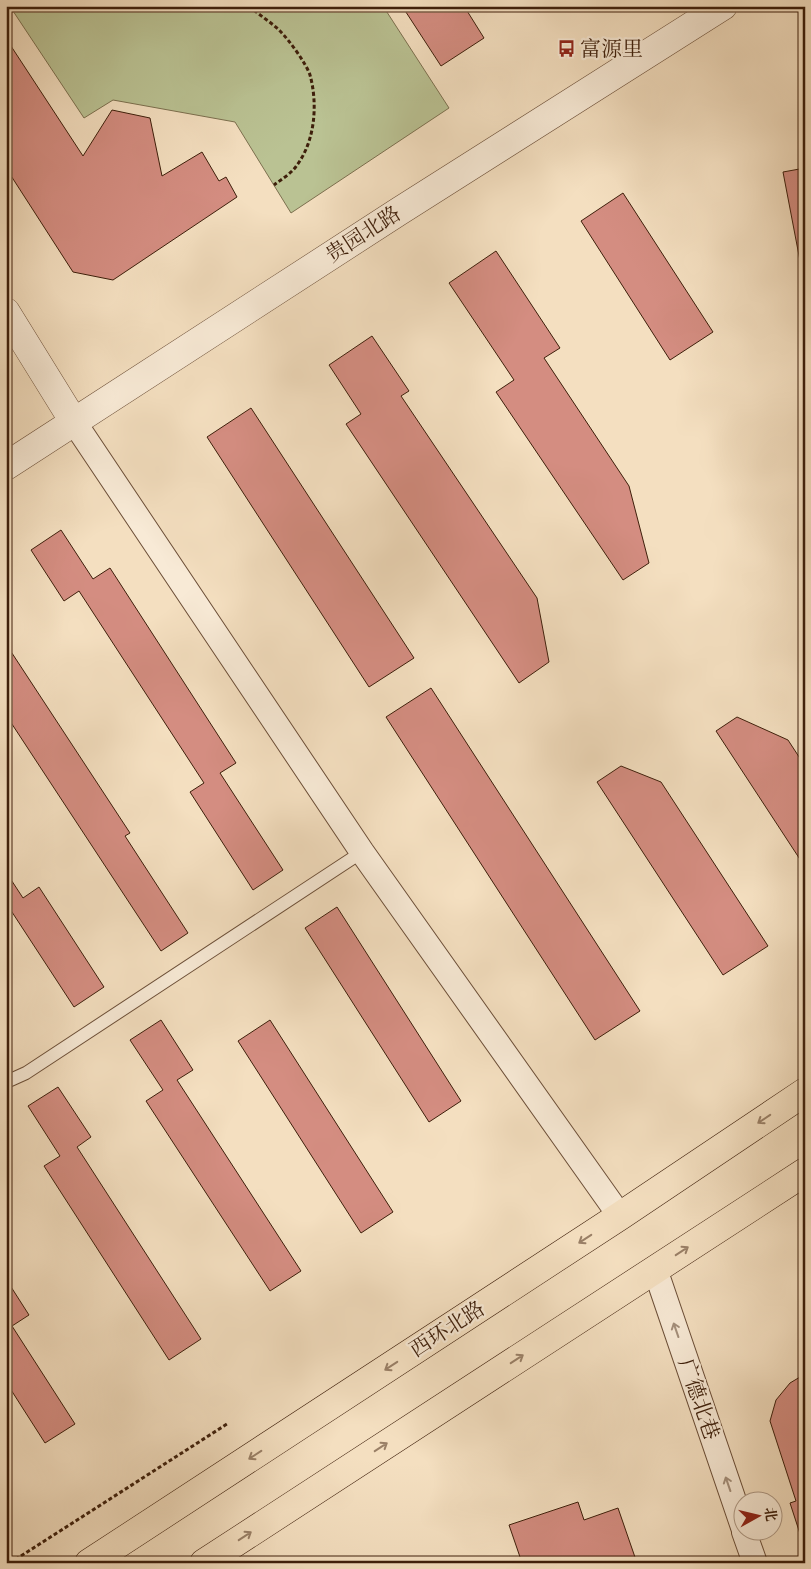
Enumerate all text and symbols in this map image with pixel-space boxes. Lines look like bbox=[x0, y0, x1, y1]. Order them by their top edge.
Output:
place label: 富源里 bbox=[580, 37, 643, 63]
bus stop icon: 富源里 bbox=[556, 39, 576, 59]
street label: 贵园北路 bbox=[321, 201, 406, 269]
one-way arrow bbox=[758, 1114, 772, 1124]
one-way arrow bbox=[579, 1234, 593, 1244]
one-way arrow bbox=[675, 1246, 689, 1256]
street label: 西环北路 bbox=[405, 1296, 490, 1364]
one-way arrow bbox=[670, 1322, 680, 1338]
one-way arrow bbox=[510, 1353, 524, 1364]
street label: 广德北巷 bbox=[672, 1355, 724, 1443]
one-way arrow bbox=[384, 1361, 398, 1371]
one-way arrow bbox=[374, 1442, 388, 1453]
one-way arrow bbox=[248, 1450, 262, 1460]
one-way arrow bbox=[723, 1476, 732, 1492]
north arrow bbox=[734, 1492, 784, 1542]
text: 北 bbox=[760, 1506, 780, 1523]
one-way arrow bbox=[237, 1531, 251, 1541]

